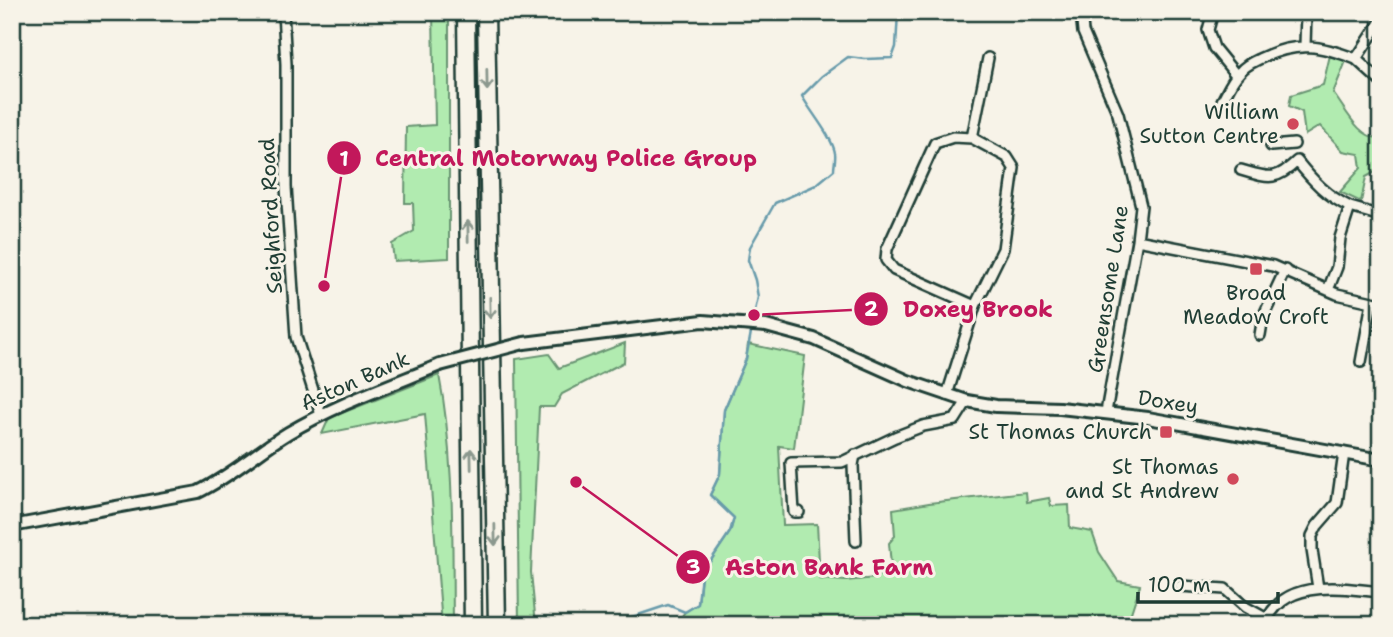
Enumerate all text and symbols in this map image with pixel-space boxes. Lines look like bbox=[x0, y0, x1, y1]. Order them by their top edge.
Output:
one-way arrow bbox=[480, 69, 493, 92]
place label: William Sutton Centre bbox=[1140, 98, 1279, 150]
marker: William Sutton Centre bbox=[1285, 116, 1301, 132]
callout: Central Motorway Police Group bbox=[326, 136, 771, 180]
street label: Seighford Road bbox=[253, 137, 289, 295]
text: Central Motorway Police Group bbox=[375, 143, 757, 173]
text: 1 bbox=[339, 145, 349, 173]
street label: Greensome Lane bbox=[1081, 203, 1135, 375]
one-way arrow bbox=[461, 220, 474, 243]
marker: Broad Meadow Croft bbox=[1248, 261, 1264, 277]
place label: Broad Meadow Croft bbox=[1183, 279, 1329, 331]
callout: Doxey Brook bbox=[854, 287, 1067, 331]
text: Doxey Brook bbox=[903, 294, 1053, 324]
text: 2 bbox=[864, 295, 879, 323]
one-way arrow bbox=[483, 296, 497, 319]
street label: Aston Bank bbox=[296, 345, 414, 417]
street label: Doxey bbox=[1136, 383, 1200, 421]
place label: St Thomas Church bbox=[968, 418, 1152, 446]
marker: St Thomas Church bbox=[1158, 424, 1174, 440]
one-way arrow bbox=[464, 447, 477, 470]
place label: St Thomas and St Andrew bbox=[1065, 453, 1219, 505]
marker: St Thomas and St Andrew bbox=[1225, 471, 1241, 487]
one-way arrow bbox=[488, 524, 502, 547]
callout: Aston Bank Farm bbox=[675, 545, 947, 589]
text: Aston Bank Farm bbox=[725, 552, 933, 582]
text: 3 bbox=[686, 553, 700, 581]
scale bar bbox=[1138, 560, 1278, 604]
text: 100 m bbox=[1148, 571, 1211, 599]

